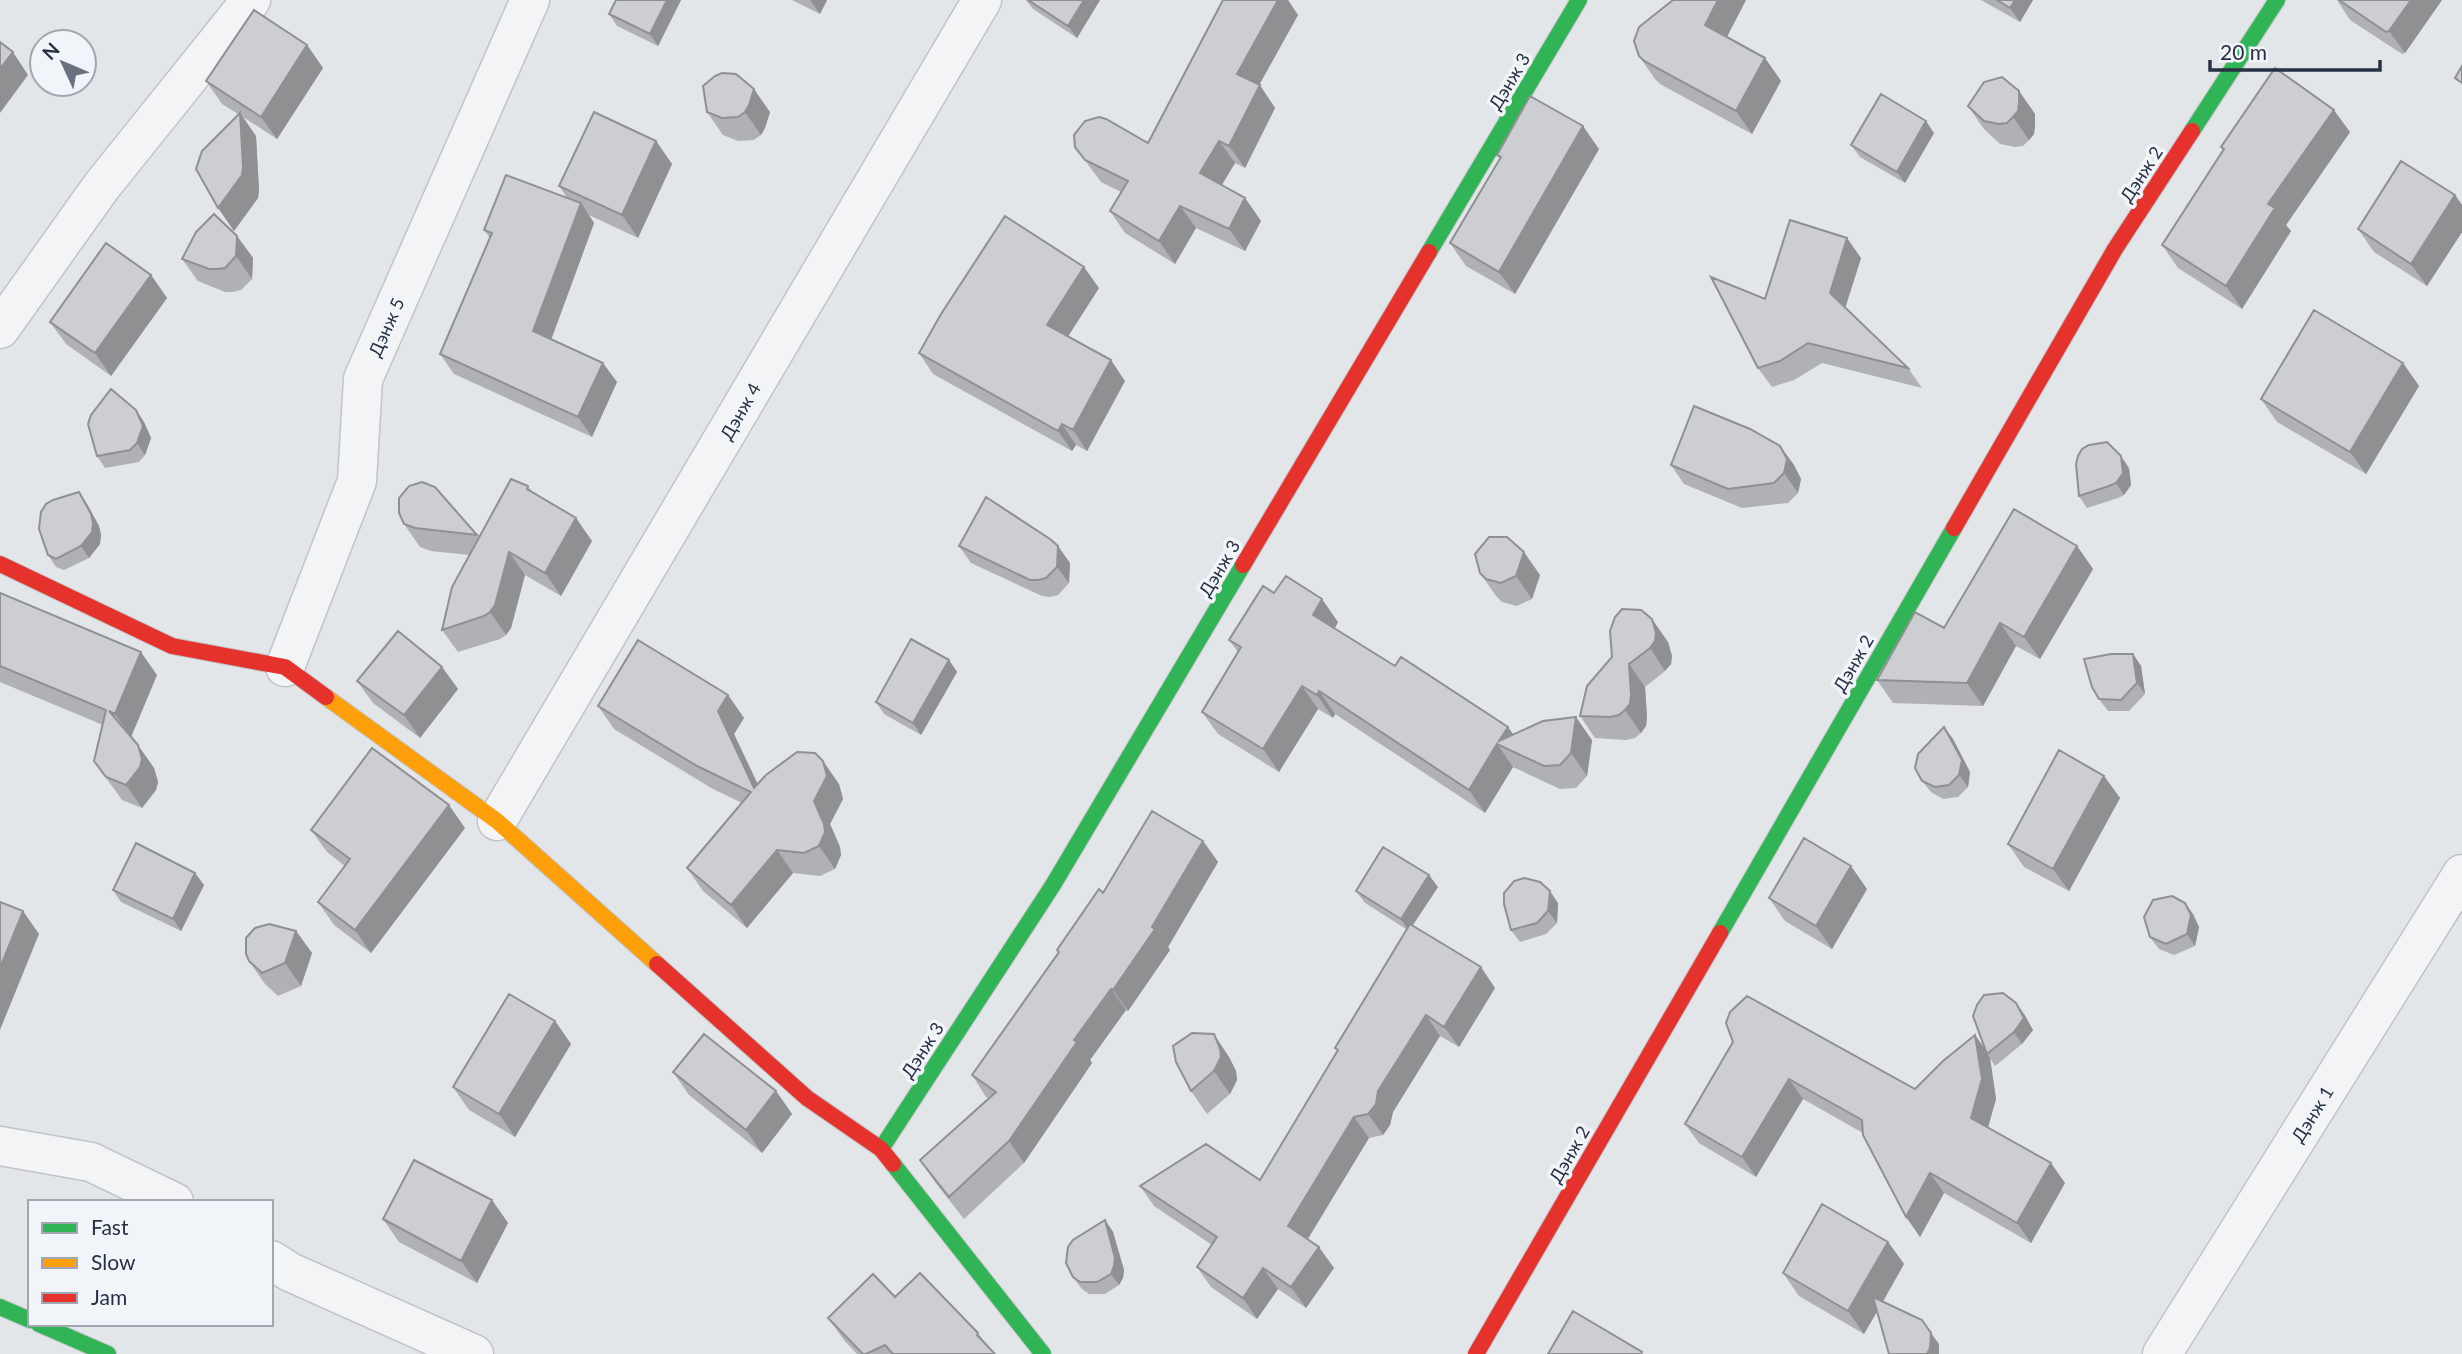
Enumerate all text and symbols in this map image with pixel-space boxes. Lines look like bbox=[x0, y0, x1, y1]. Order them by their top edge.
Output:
north arrow bbox=[28, 28, 98, 98]
scale bar bbox=[2210, 28, 2380, 72]
text: N bbox=[37, 38, 64, 64]
text: 20 m bbox=[2220, 39, 2267, 64]
street label: Дэнж 3 bbox=[1484, 49, 1534, 113]
street label: Дэнж 2 bbox=[2115, 142, 2167, 206]
street label: Дэнж 5 bbox=[363, 294, 409, 360]
street label: Дэнж 4 bbox=[715, 379, 765, 443]
street label: Дэнж 3 bbox=[1194, 536, 1244, 600]
street label: Дэнж 2 bbox=[1828, 631, 1878, 695]
street label: Дэнж 3 bbox=[896, 1018, 948, 1082]
street label: Дэнж 1 bbox=[2286, 1082, 2338, 1146]
street label: Дэнж 2 bbox=[1544, 1122, 1594, 1186]
legend bbox=[28, 1200, 273, 1326]
text: Fast bbox=[91, 1214, 129, 1239]
text: Slow bbox=[91, 1249, 136, 1274]
text: Jam bbox=[91, 1284, 127, 1309]

